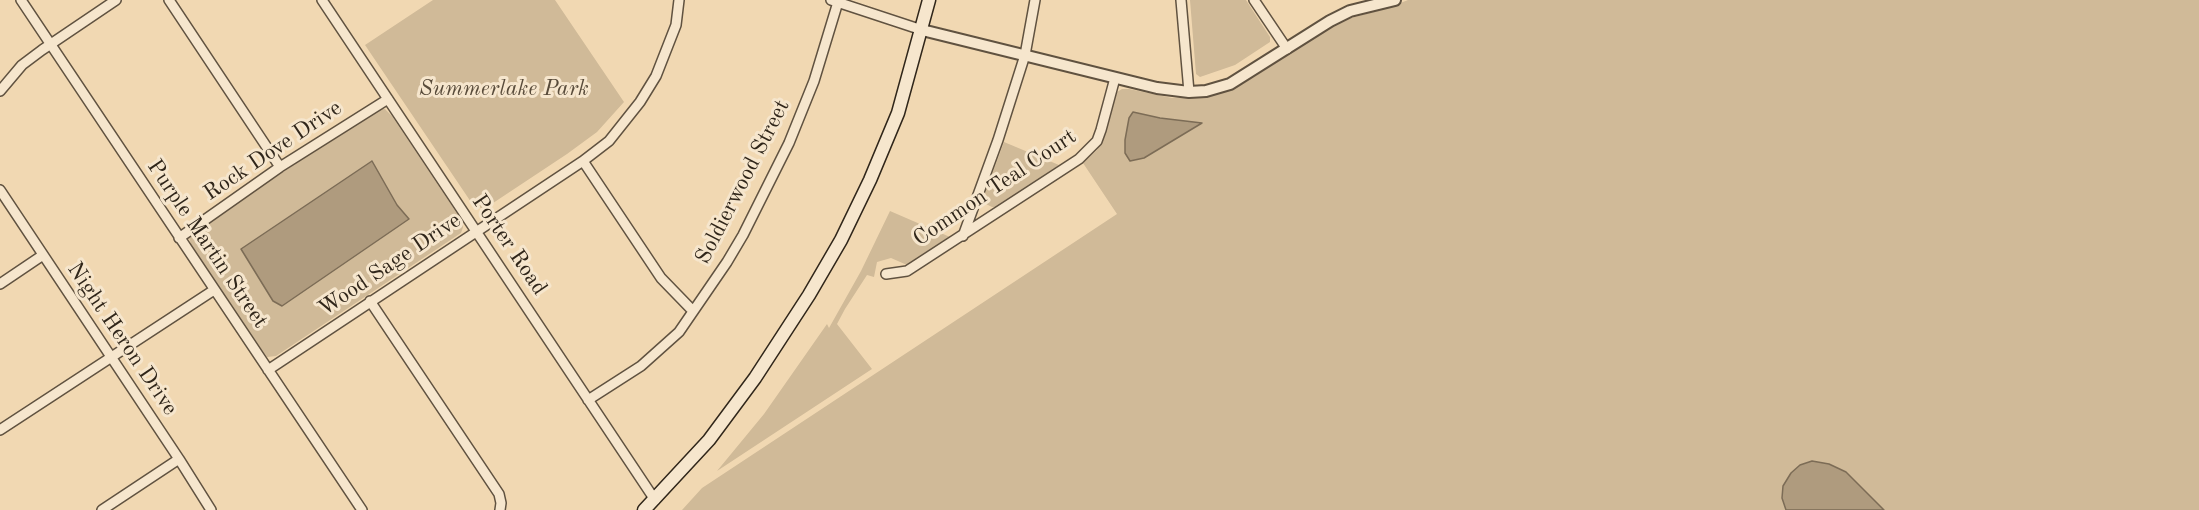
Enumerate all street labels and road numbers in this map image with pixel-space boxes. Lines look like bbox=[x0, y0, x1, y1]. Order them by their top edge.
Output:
street label: Rock Dove Drive bbox=[199, 95, 347, 207]
street label: Soldierwood Street bbox=[690, 95, 796, 269]
street label: Common Teal Court bbox=[908, 124, 1082, 252]
street label: Purple Martin Street bbox=[141, 155, 273, 333]
street label: Porter Road bbox=[466, 190, 552, 300]
street label: Wood Sage Drive bbox=[314, 208, 466, 322]
street label: Night Heron Drive bbox=[61, 257, 183, 421]

